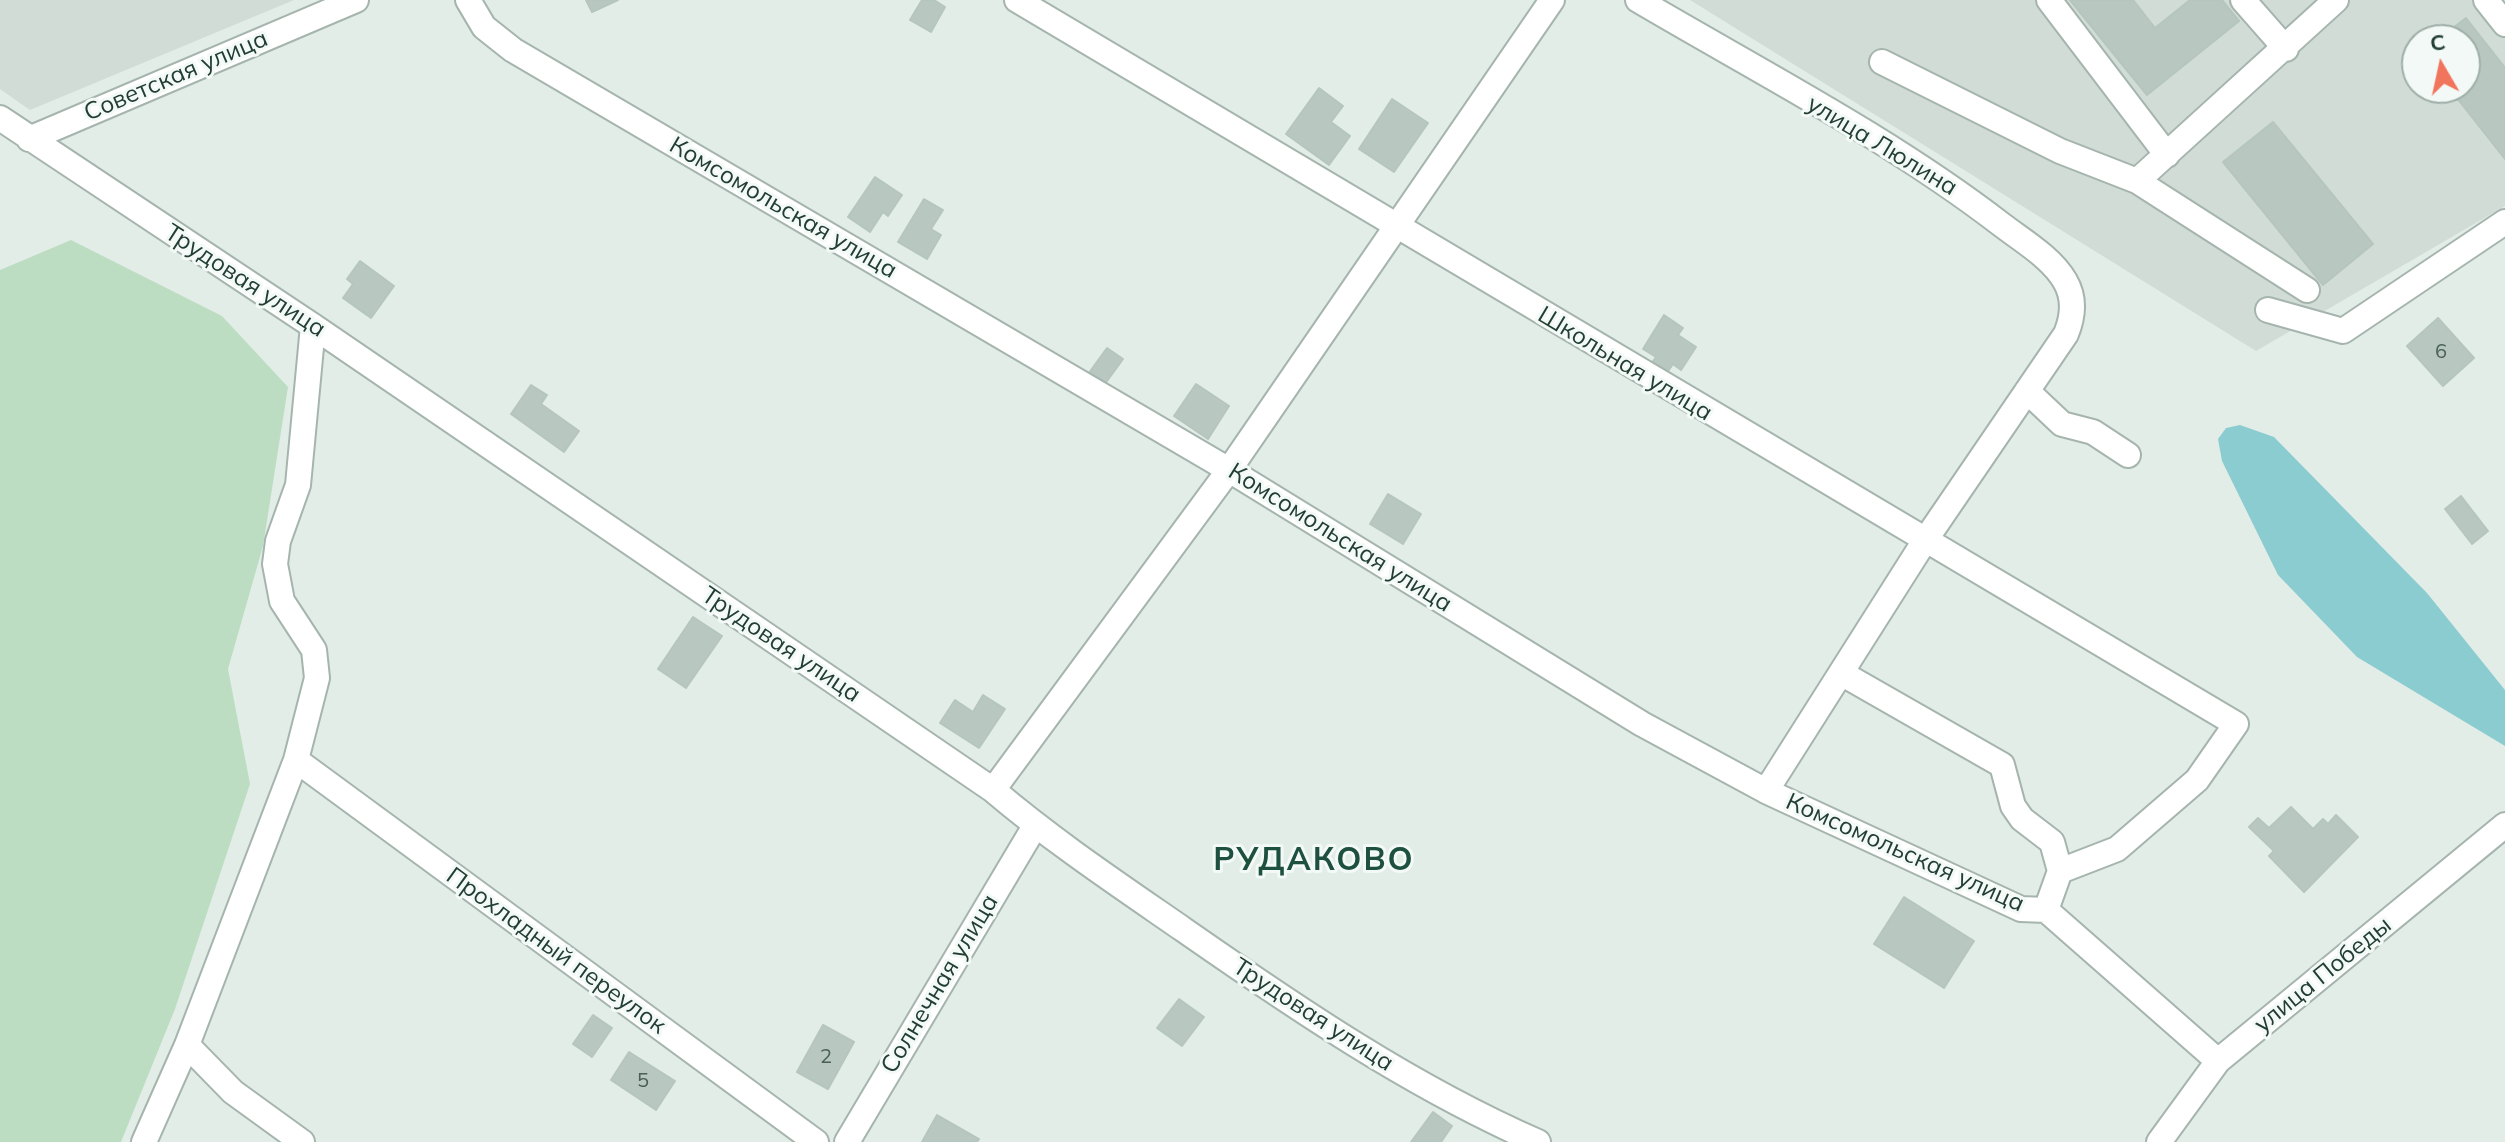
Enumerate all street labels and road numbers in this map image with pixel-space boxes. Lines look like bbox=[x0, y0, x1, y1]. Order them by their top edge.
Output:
street label: Советская улица bbox=[80, 24, 272, 128]
street label: улица Люлина bbox=[1802, 90, 1962, 202]
street label: Комсомольская улица bbox=[664, 131, 902, 285]
street label: Трудовая улица bbox=[159, 218, 331, 344]
street label: Школьная улица bbox=[1533, 301, 1717, 427]
street label: Комсомольская улица bbox=[1223, 457, 1457, 619]
street label: Трудовая улица bbox=[696, 581, 866, 709]
street label: Комсомольская улица bbox=[1781, 787, 2029, 919]
street label: Прохладный переулок bbox=[441, 862, 671, 1040]
street label: Солнечная улица bbox=[875, 889, 1005, 1079]
street label: улица Победы bbox=[2249, 911, 2397, 1039]
street label: Трудовая улица bbox=[1227, 952, 1399, 1078]

